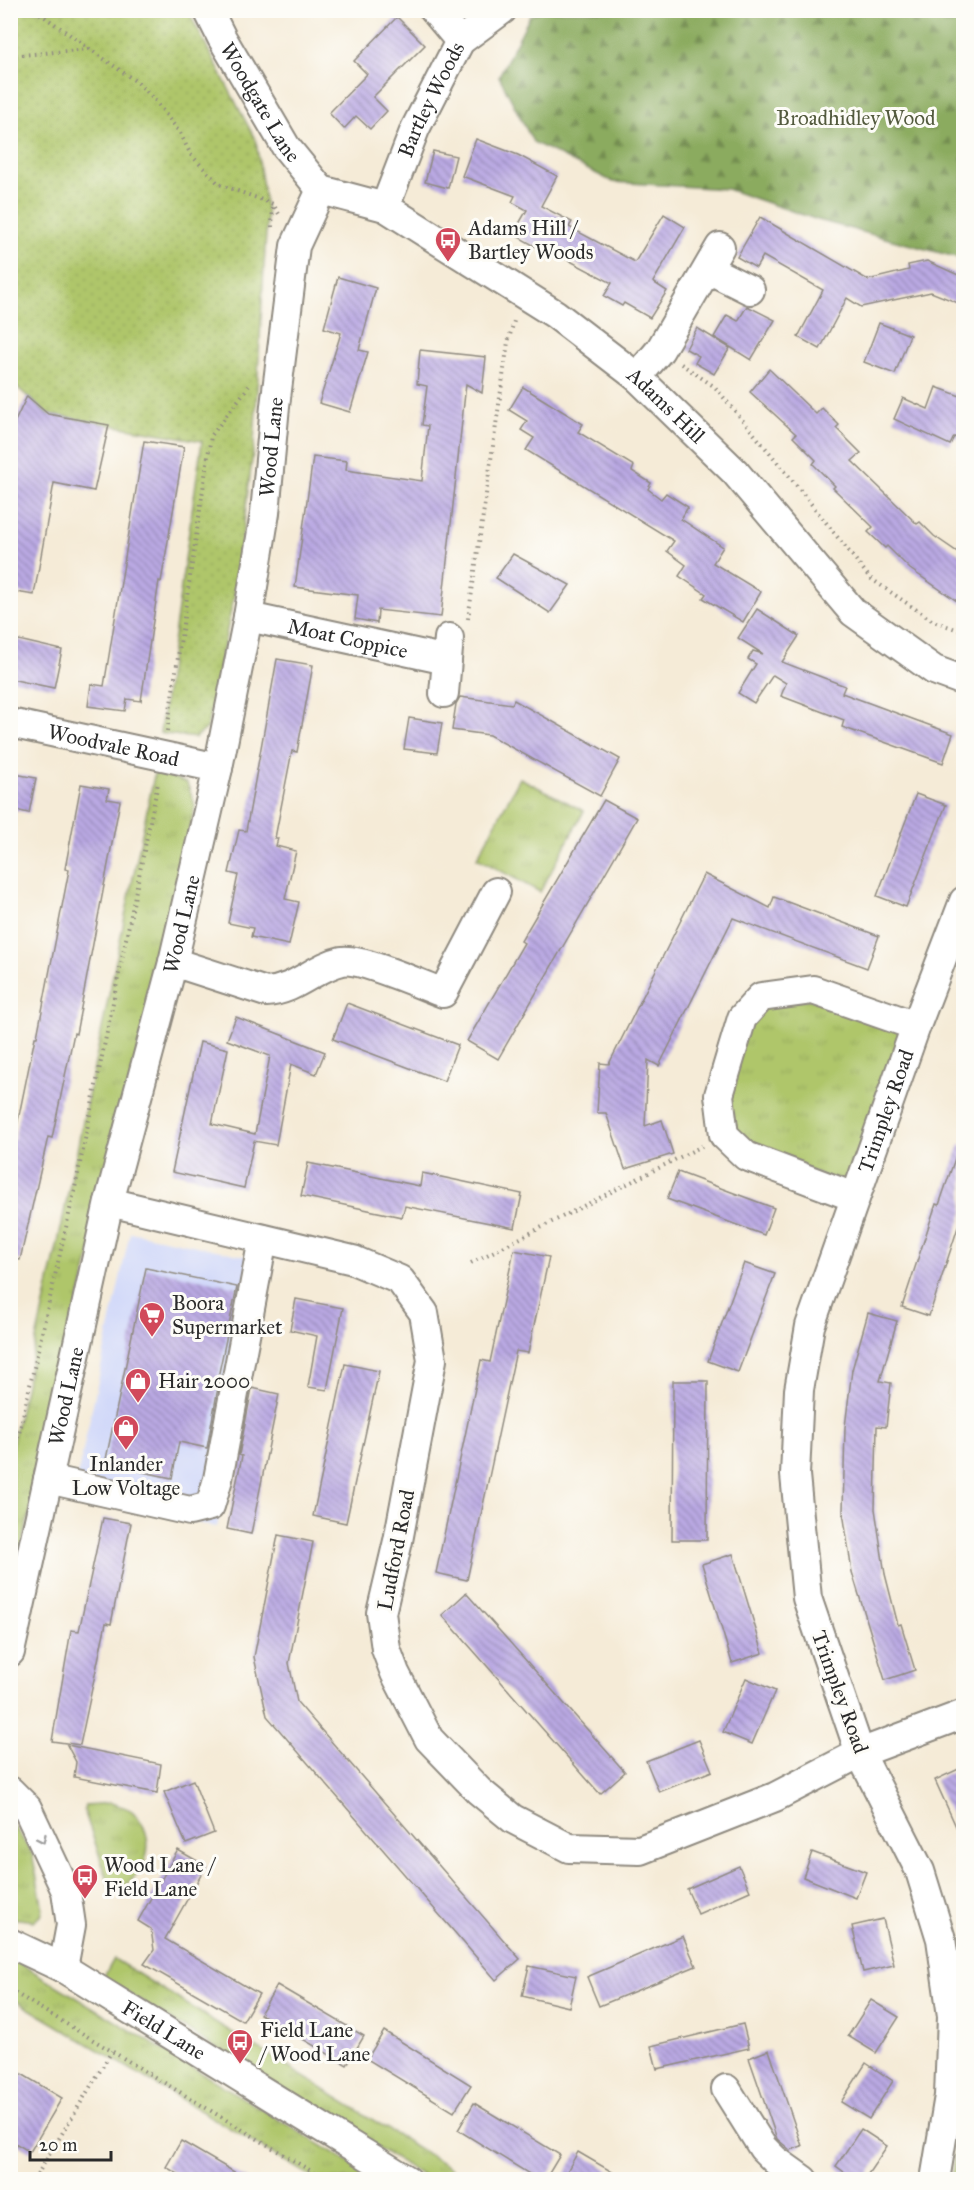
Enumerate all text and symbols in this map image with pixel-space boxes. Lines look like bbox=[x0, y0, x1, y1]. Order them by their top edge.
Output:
street label: Bartley Woods bbox=[392, 37, 470, 161]
street label: Woodgate Lane bbox=[214, 38, 306, 168]
park label: Broadhidley Wood bbox=[776, 105, 936, 131]
place label: Adams Hill / Bartley Woods bbox=[467, 215, 593, 265]
bus stop icon: Adams Hill / Bartley Woods bbox=[433, 225, 463, 263]
street label: Adams Hill bbox=[621, 361, 711, 449]
street label: Wood Lane bbox=[254, 395, 289, 498]
street label: Moat Coppice bbox=[285, 613, 411, 664]
street label: Woodvale Road bbox=[46, 719, 182, 772]
street label: Wood Lane bbox=[158, 872, 206, 976]
street label: Trimpley Road bbox=[852, 1045, 920, 1176]
place label: Boora Supermarket bbox=[172, 1290, 283, 1340]
supermarket icon: Boora Supermarket bbox=[137, 1300, 167, 1338]
street label: Wood Lane bbox=[43, 1344, 90, 1448]
shop icon: Hair 2000 bbox=[123, 1366, 153, 1404]
place label: Hair 2000 bbox=[158, 1368, 250, 1394]
shop icon: Inlander Low Voltage bbox=[111, 1413, 141, 1451]
place label: Inlander Low Voltage bbox=[72, 1451, 181, 1501]
street label: Ludford Road bbox=[372, 1487, 421, 1613]
street label: Trimpley Road bbox=[806, 1627, 874, 1757]
one-way arrow bbox=[35, 1833, 47, 1844]
place label: Wood Lane / Field Lane bbox=[104, 1852, 217, 1902]
bus stop icon: Wood Lane / Field Lane bbox=[70, 1862, 100, 1900]
street label: Field Lane bbox=[117, 1995, 211, 2066]
place label: Field Lane / Wood Lane bbox=[258, 2017, 371, 2067]
bus stop icon: Field Lane / Wood Lane bbox=[225, 2027, 255, 2065]
scale bar bbox=[30, 2124, 111, 2162]
text: 20 m bbox=[39, 2134, 77, 2156]

